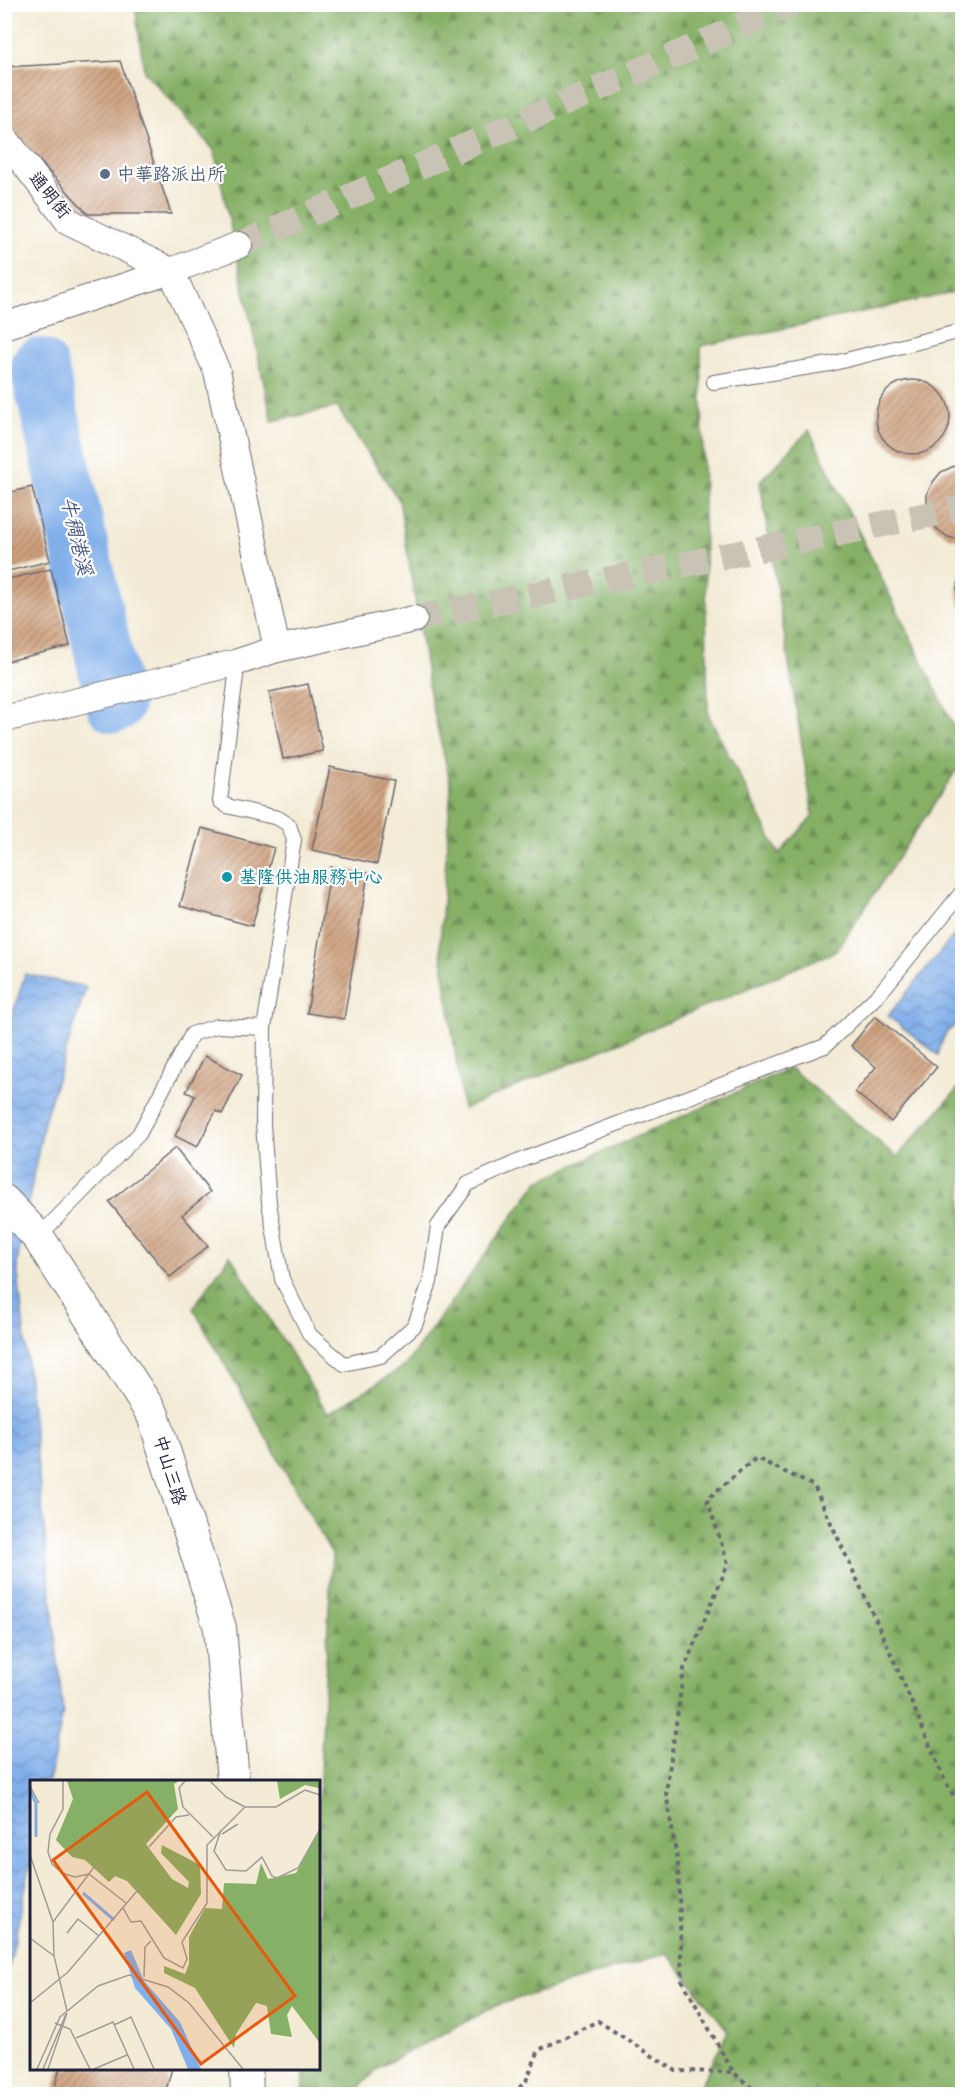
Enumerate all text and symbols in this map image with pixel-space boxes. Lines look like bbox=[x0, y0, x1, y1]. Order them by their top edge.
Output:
place label: 中華路派出所 bbox=[117, 162, 225, 186]
street label: 通明街 bbox=[24, 166, 76, 224]
marker: 中華路派出所 bbox=[98, 167, 112, 181]
water label: 牛稠港溪 bbox=[55, 494, 99, 579]
place label: 基隆供油服務中心 bbox=[239, 865, 383, 889]
marker: 基隆供油服務中心 bbox=[220, 870, 234, 884]
street label: 中山三路 bbox=[148, 1432, 192, 1508]
inset map bbox=[30, 1780, 320, 2069]

